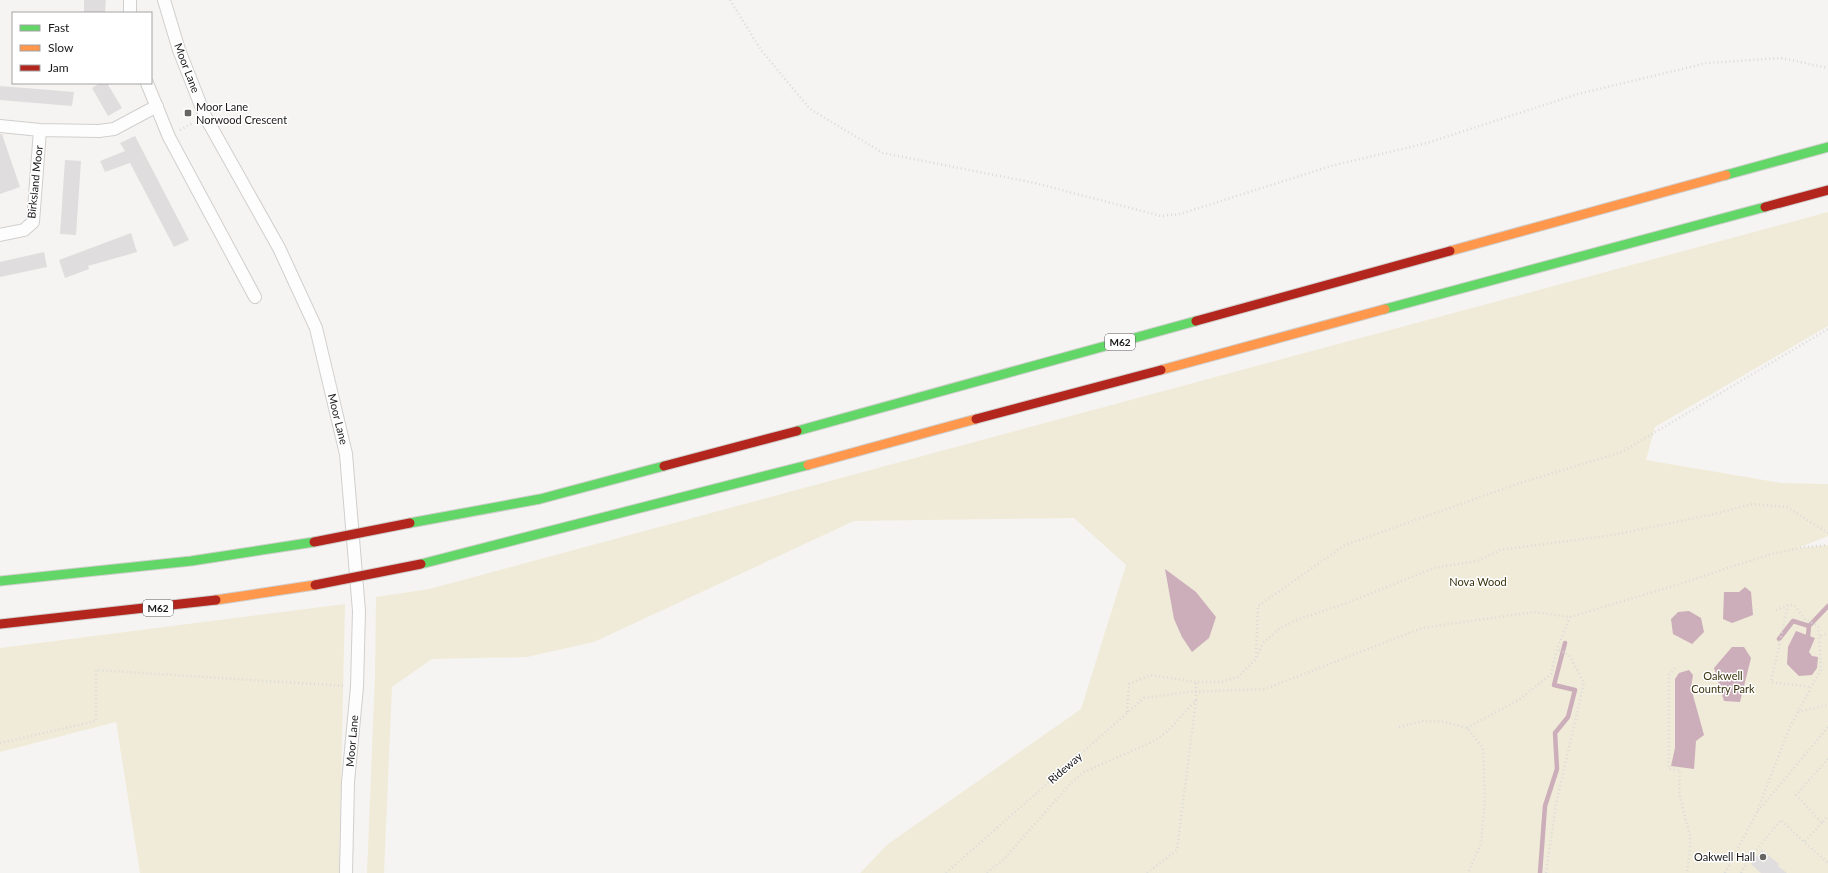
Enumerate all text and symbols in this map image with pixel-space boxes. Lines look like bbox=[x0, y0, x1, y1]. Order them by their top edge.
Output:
legend bbox=[12, 12, 152, 84]
text: Fast bbox=[48, 20, 70, 35]
text: Slow bbox=[48, 40, 74, 55]
street label: Moor Lane bbox=[172, 41, 203, 95]
text: Jam bbox=[48, 60, 69, 75]
place label: Moor Lane Norwood Crescent bbox=[196, 100, 287, 126]
marker: Moor Lane Norwood Crescent bbox=[183, 108, 193, 118]
street label: Birksland Moor bbox=[24, 145, 45, 219]
road number: M62 bbox=[1105, 334, 1135, 350]
street label: Moor Lane bbox=[326, 392, 351, 446]
park label: Nova Wood bbox=[1449, 575, 1507, 588]
road number: M62 bbox=[143, 600, 173, 616]
park label: Oakwell Country Park bbox=[1691, 669, 1755, 695]
street label: Moor Lane bbox=[343, 714, 360, 768]
street label: Rideway bbox=[1045, 749, 1085, 786]
place label: Oakwell Hall bbox=[1694, 850, 1755, 863]
marker: Oakwell Hall bbox=[1758, 852, 1768, 862]

